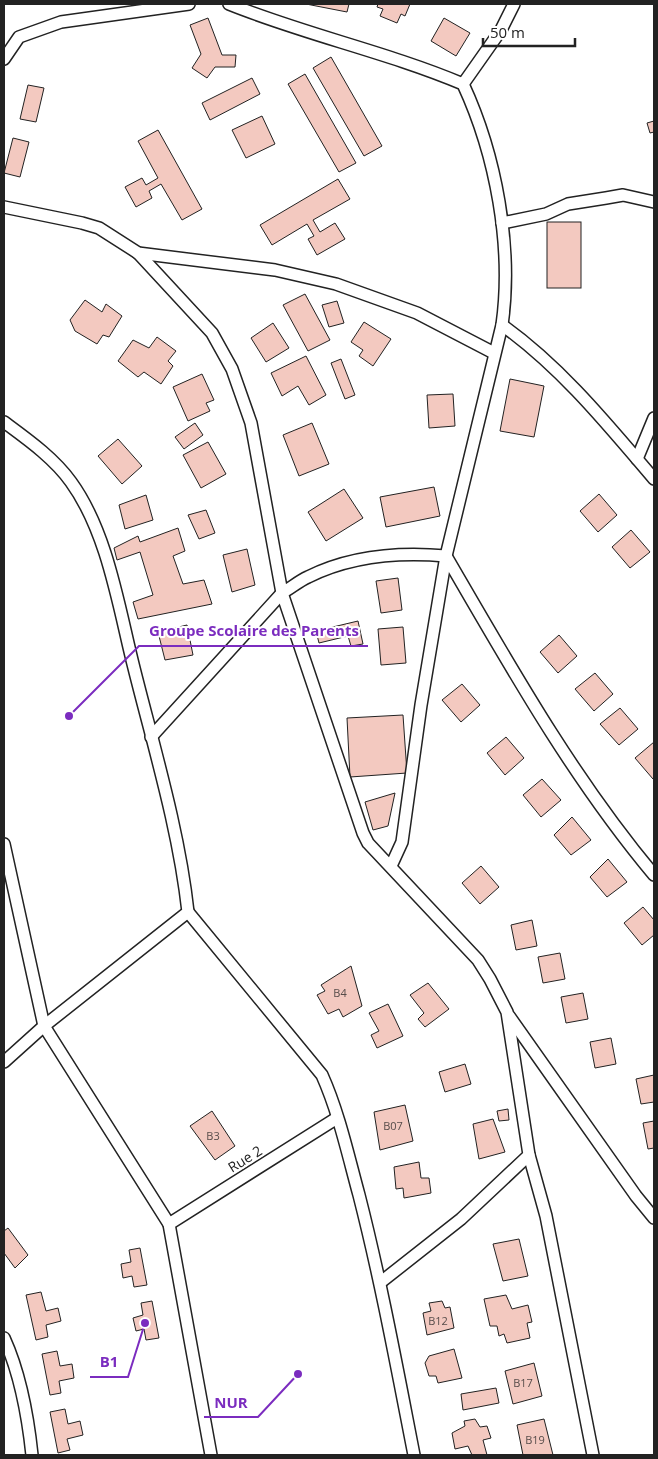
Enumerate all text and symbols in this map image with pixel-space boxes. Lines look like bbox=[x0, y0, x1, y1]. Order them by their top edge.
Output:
scale bar bbox=[483, 15, 576, 47]
text: 50 m bbox=[490, 22, 525, 42]
callout: Groupe Scolaire des Parents bbox=[139, 616, 368, 646]
text: Groupe Scolaire des Parents bbox=[149, 620, 359, 640]
house number: B4 bbox=[333, 985, 347, 1000]
house number: B07 bbox=[383, 1118, 403, 1133]
house number: B3 bbox=[206, 1128, 220, 1143]
street label: Rue 2 bbox=[224, 1141, 265, 1176]
house number: B12 bbox=[428, 1313, 448, 1328]
callout: B1 bbox=[90, 1347, 128, 1377]
text: B1 bbox=[100, 1351, 118, 1371]
house number: B17 bbox=[513, 1375, 533, 1390]
callout: NUR bbox=[204, 1387, 258, 1417]
text: NUR bbox=[214, 1392, 248, 1412]
house number: B19 bbox=[525, 1432, 545, 1447]

